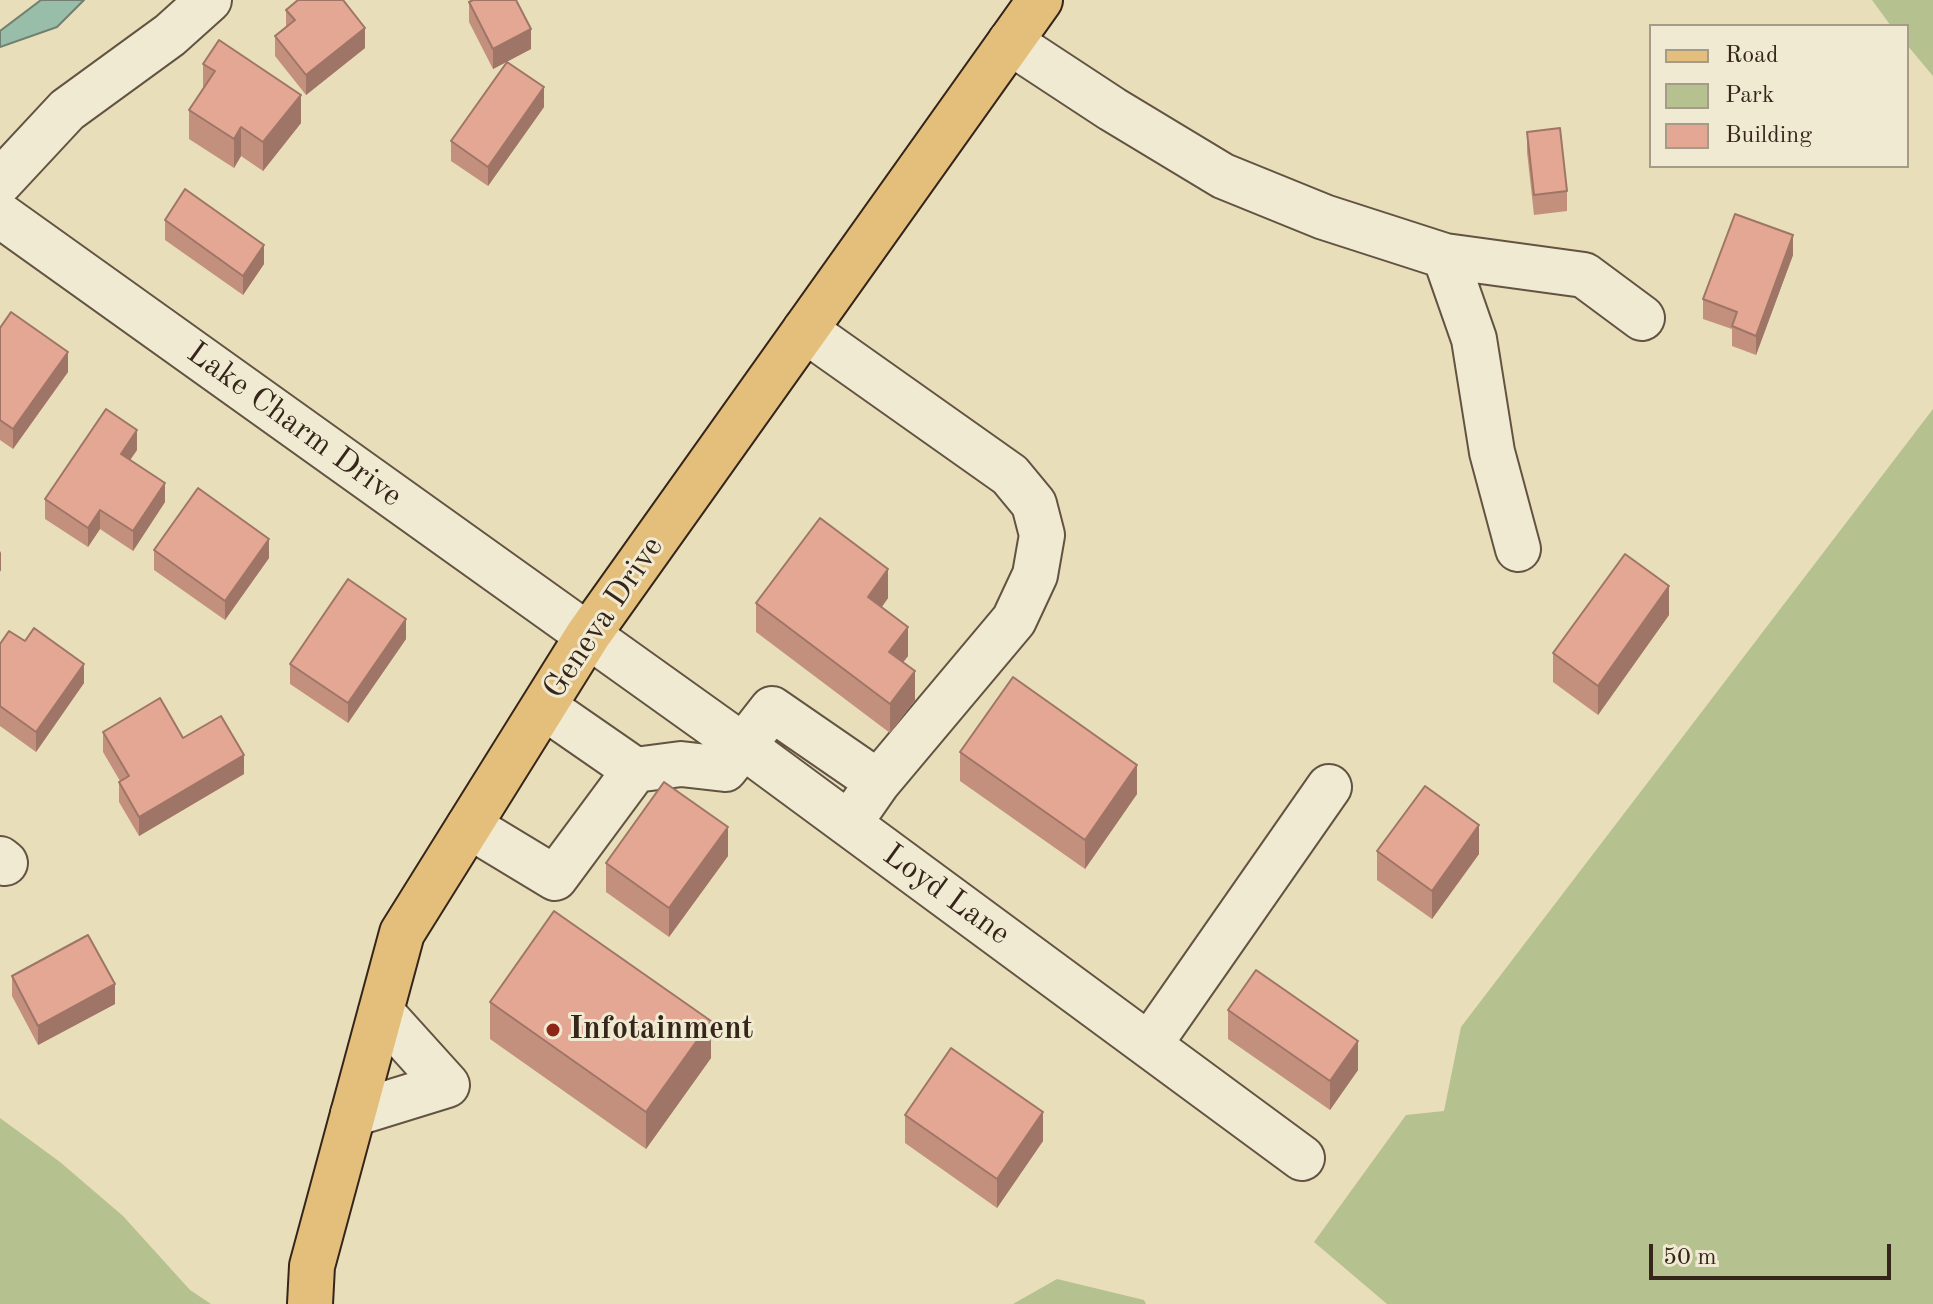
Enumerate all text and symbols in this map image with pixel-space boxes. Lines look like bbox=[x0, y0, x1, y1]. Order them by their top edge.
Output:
legend bbox=[1649, 24, 1909, 168]
text: Road bbox=[1725, 44, 1778, 68]
text: Park bbox=[1725, 84, 1774, 108]
text: Building bbox=[1725, 124, 1812, 148]
street label: Lake Charm Drive bbox=[179, 334, 409, 516]
street label: Geneva Drive bbox=[536, 530, 672, 706]
street label: Loyd Lane bbox=[875, 836, 1017, 954]
place label: Infotainment bbox=[569, 1011, 754, 1049]
marker: Infotainment bbox=[544, 1021, 562, 1039]
scale bar bbox=[1653, 1228, 1895, 1278]
text: 50 m bbox=[1663, 1246, 1717, 1270]

